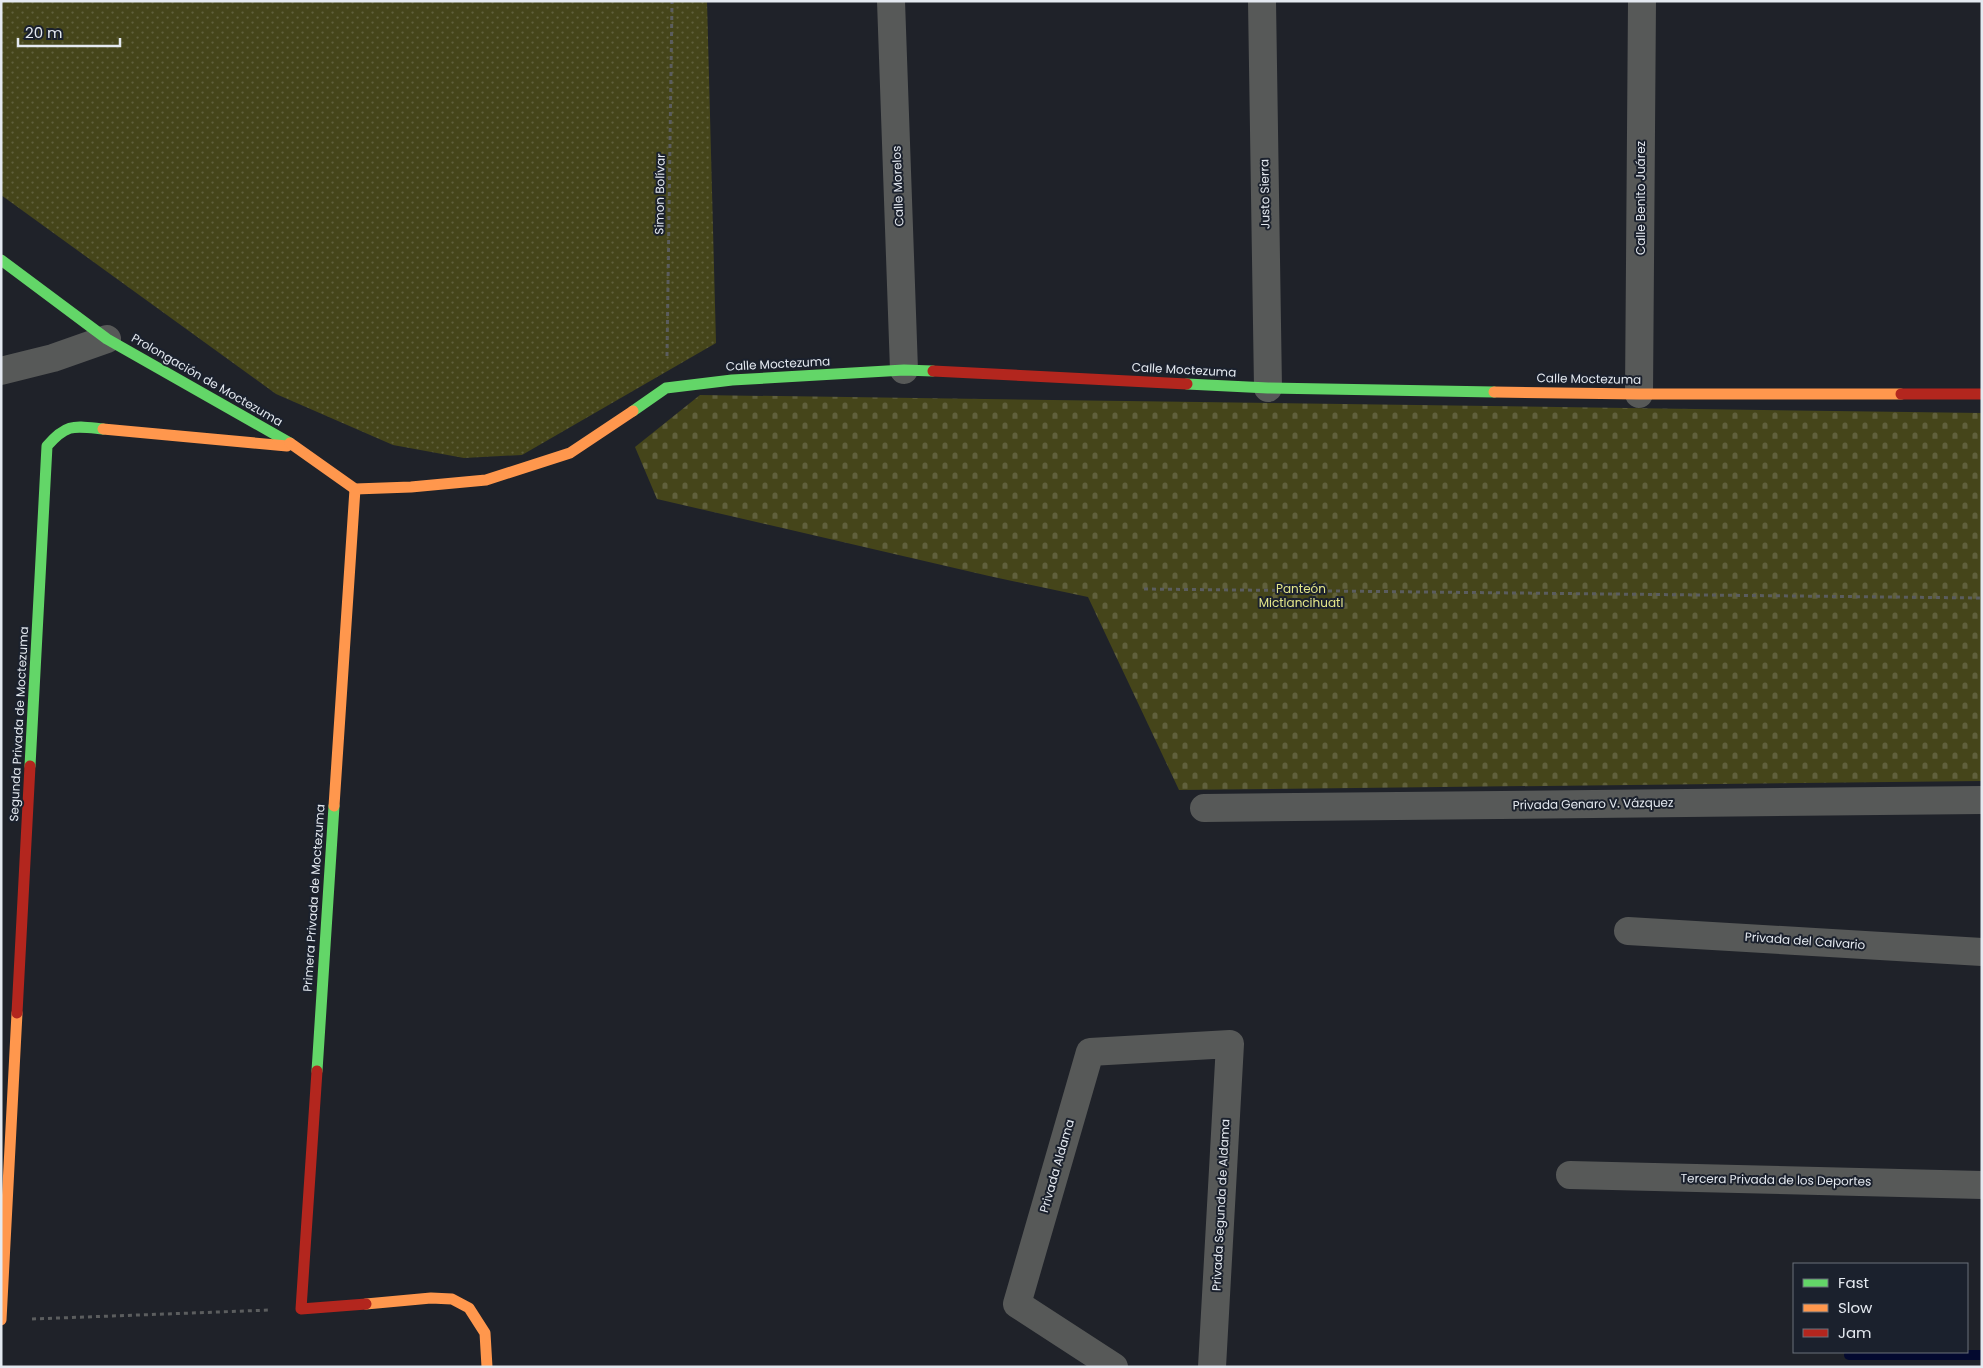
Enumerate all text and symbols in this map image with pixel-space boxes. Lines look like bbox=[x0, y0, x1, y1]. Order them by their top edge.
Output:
scale bar bbox=[18, 15, 120, 47]
text: 20 m bbox=[25, 22, 63, 43]
street label: Calle Benito Juárez bbox=[1632, 141, 1649, 255]
street label: Calle Morelos bbox=[888, 145, 907, 227]
street label: Simon Bolívar bbox=[650, 153, 669, 235]
street label: Justo Sierra bbox=[1255, 159, 1274, 229]
street label: Prolongación de Moctezuma bbox=[129, 329, 286, 430]
street label: Calle Moctezuma bbox=[725, 352, 831, 375]
street label: Calle Moctezuma bbox=[1131, 358, 1237, 381]
street label: Calle Moctezuma bbox=[1537, 369, 1641, 388]
park label: Panteón Mictlancihuatl bbox=[1259, 580, 1343, 611]
street label: Segunda Privada de Moctezuma bbox=[5, 626, 32, 822]
street label: Privada Genaro V. Vázquez bbox=[1512, 794, 1674, 813]
street label: Primera Privada de Moctezuma bbox=[298, 804, 329, 992]
street label: Privada del Calvario bbox=[1744, 928, 1866, 953]
street label: Privada Aldama bbox=[1035, 1117, 1078, 1215]
street label: Privada Segunda de Aldama bbox=[1207, 1118, 1234, 1292]
street label: Tercera Privada de los Deportes bbox=[1681, 1169, 1871, 1190]
legend bbox=[1793, 1263, 1968, 1353]
text: Fast bbox=[1838, 1272, 1869, 1293]
text: Slow bbox=[1838, 1297, 1873, 1318]
text: Jam bbox=[1838, 1322, 1872, 1343]

